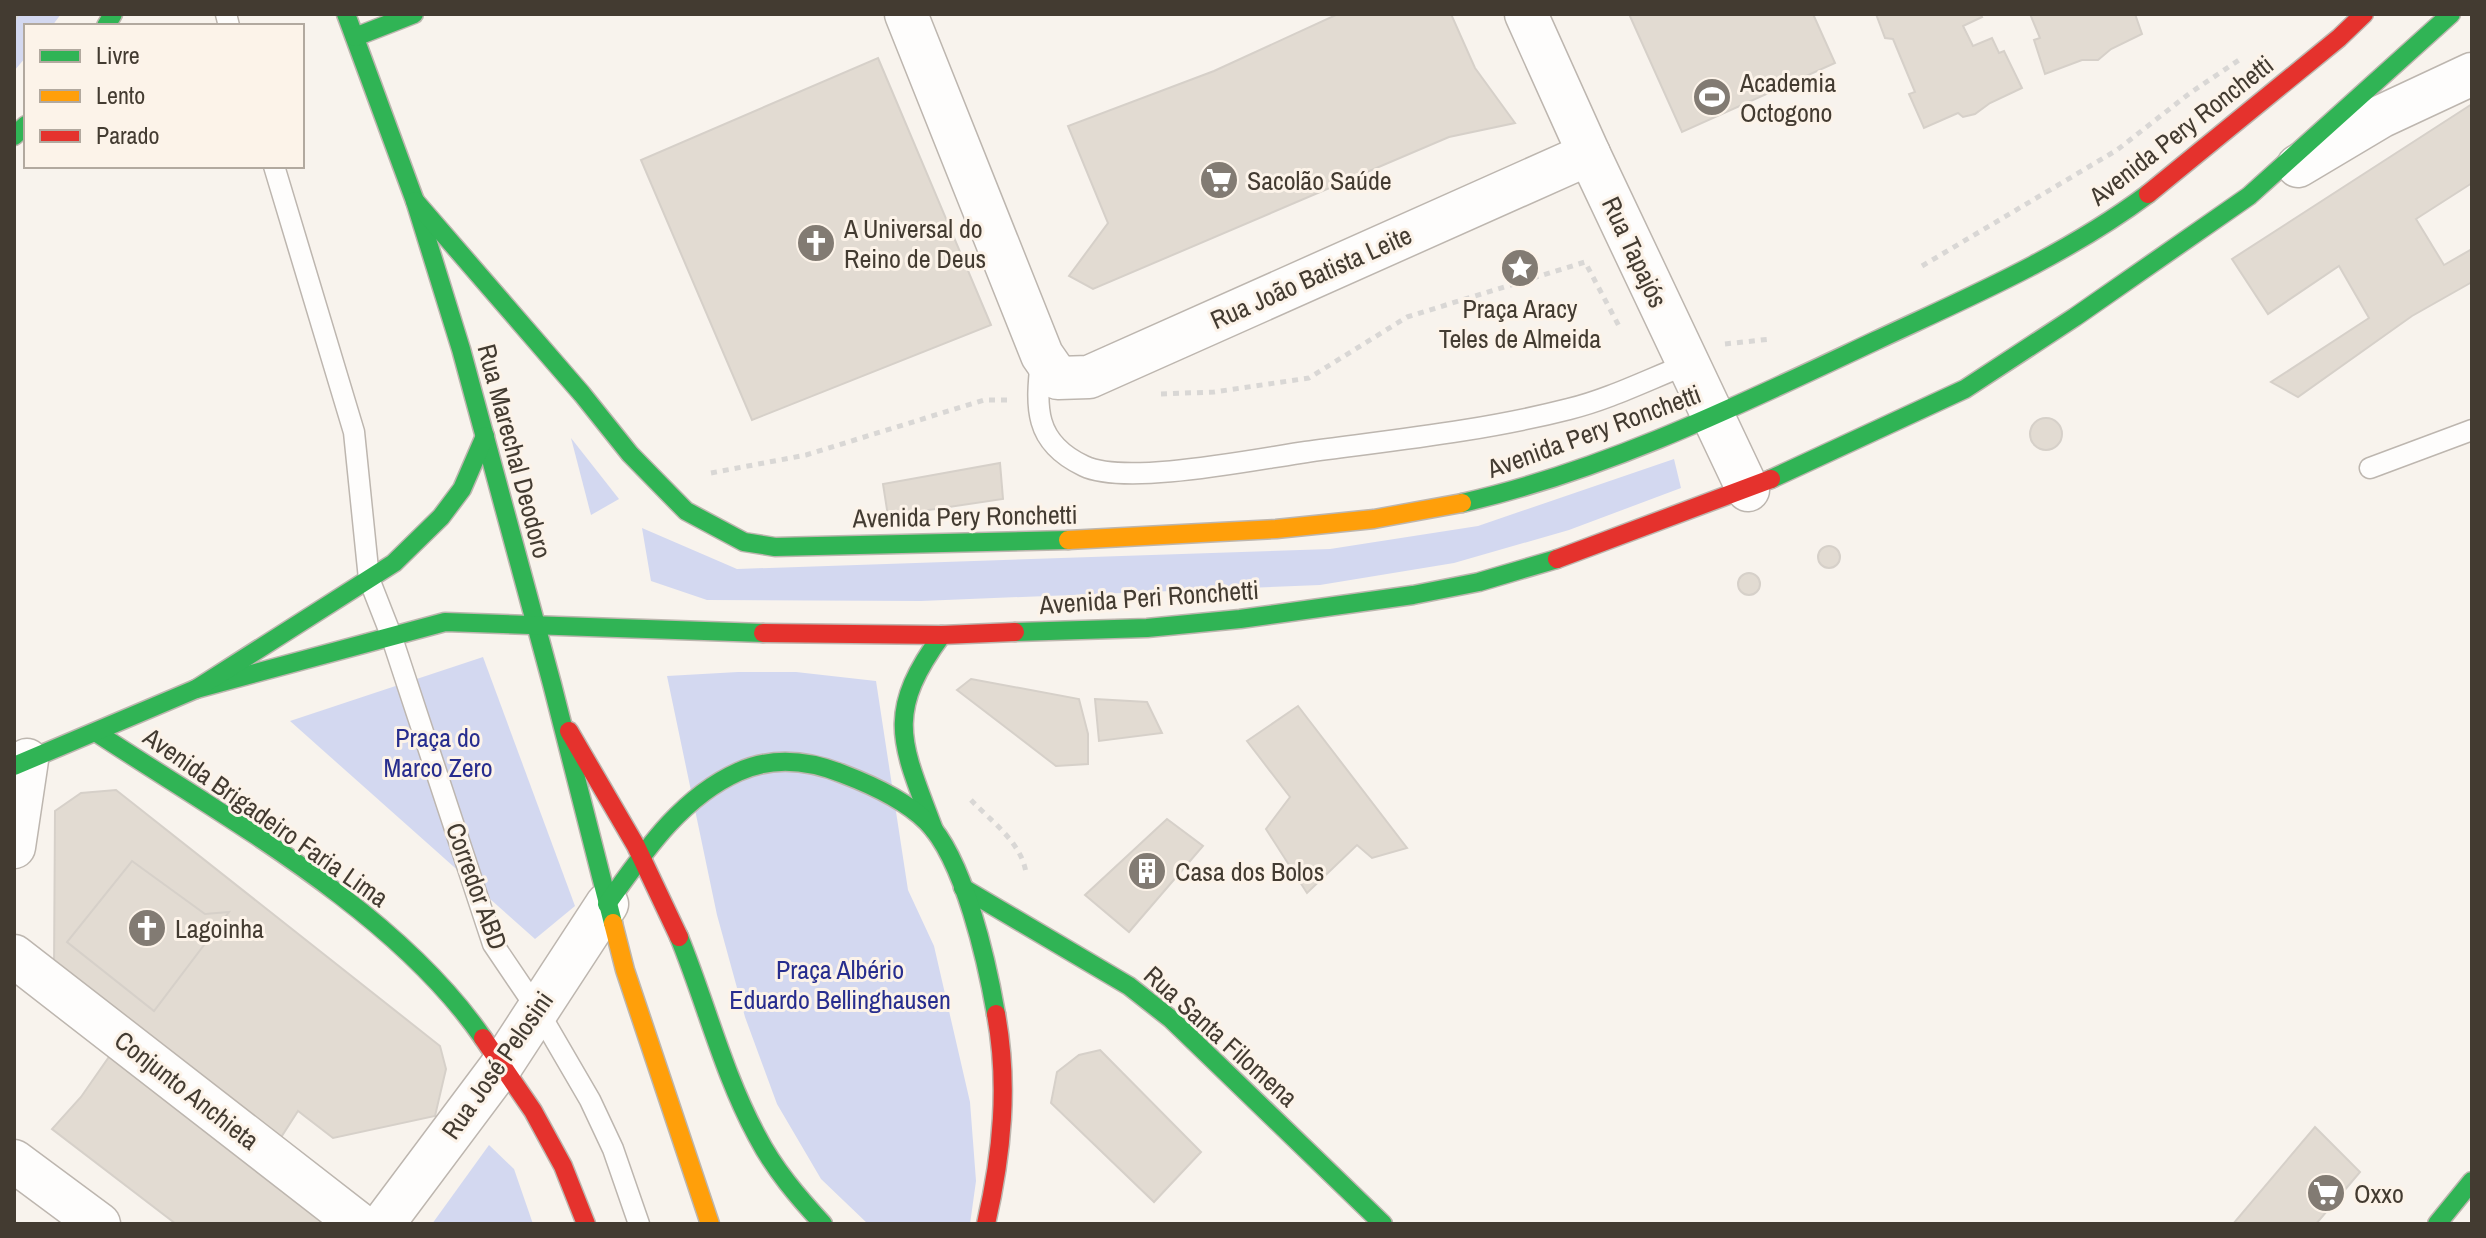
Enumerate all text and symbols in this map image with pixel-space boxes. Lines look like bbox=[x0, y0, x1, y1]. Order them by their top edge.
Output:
legend bbox=[24, 24, 304, 168]
text: Livre bbox=[96, 39, 140, 71]
street label: Avenida Pery Ronchetti bbox=[2081, 47, 2280, 214]
place label: Academia Octogono bbox=[1739, 65, 1836, 130]
sports icon: Academia Octogono bbox=[1691, 76, 1733, 118]
text: Lento bbox=[96, 79, 145, 111]
text: Parado bbox=[96, 119, 159, 151]
supermarket icon: Sacolão Saúde bbox=[1198, 159, 1240, 201]
place label: Sacolão Saúde bbox=[1247, 163, 1392, 198]
street label: Rua Tapajós bbox=[1594, 191, 1676, 313]
place label: A Universal do Reino de Deus bbox=[843, 211, 986, 276]
street label: Rua João Batista Leite bbox=[1205, 217, 1417, 337]
church icon: A Universal do Reino de Deus bbox=[795, 222, 837, 264]
place icon: Praça Aracy Teles de Almeida bbox=[1499, 247, 1541, 289]
place label: Praça Aracy Teles de Almeida bbox=[1439, 291, 1601, 356]
street label: Rua Marechal Deodoro bbox=[470, 340, 560, 562]
street label: Avenida Pery Ronchetti bbox=[1481, 376, 1706, 486]
street label: Avenida Pery Ronchetti bbox=[851, 497, 1078, 535]
street label: Avenida Peri Ronchetti bbox=[1037, 572, 1260, 622]
street label: Avenida Brigadeiro Faria Lima bbox=[136, 719, 395, 915]
park label: Praça do Marco Zero bbox=[384, 720, 493, 785]
street label: Corredor ABD bbox=[438, 818, 516, 954]
building icon: Casa dos Bolos bbox=[1126, 850, 1168, 892]
place label: Casa dos Bolos bbox=[1175, 854, 1324, 889]
church icon: Lagoinha bbox=[126, 907, 168, 949]
place label: Lagoinha bbox=[175, 911, 264, 946]
park label: Praça Albério Eduardo Bellinghausen bbox=[729, 952, 951, 1017]
street label: Rua Santa Filomena bbox=[1137, 958, 1305, 1115]
street label: Rua José Pelosini bbox=[433, 984, 561, 1146]
street label: Conjunto Anchieta bbox=[108, 1023, 267, 1158]
supermarket icon: Oxxo bbox=[2305, 1172, 2347, 1214]
place label: Oxxo bbox=[2354, 1176, 2404, 1211]

